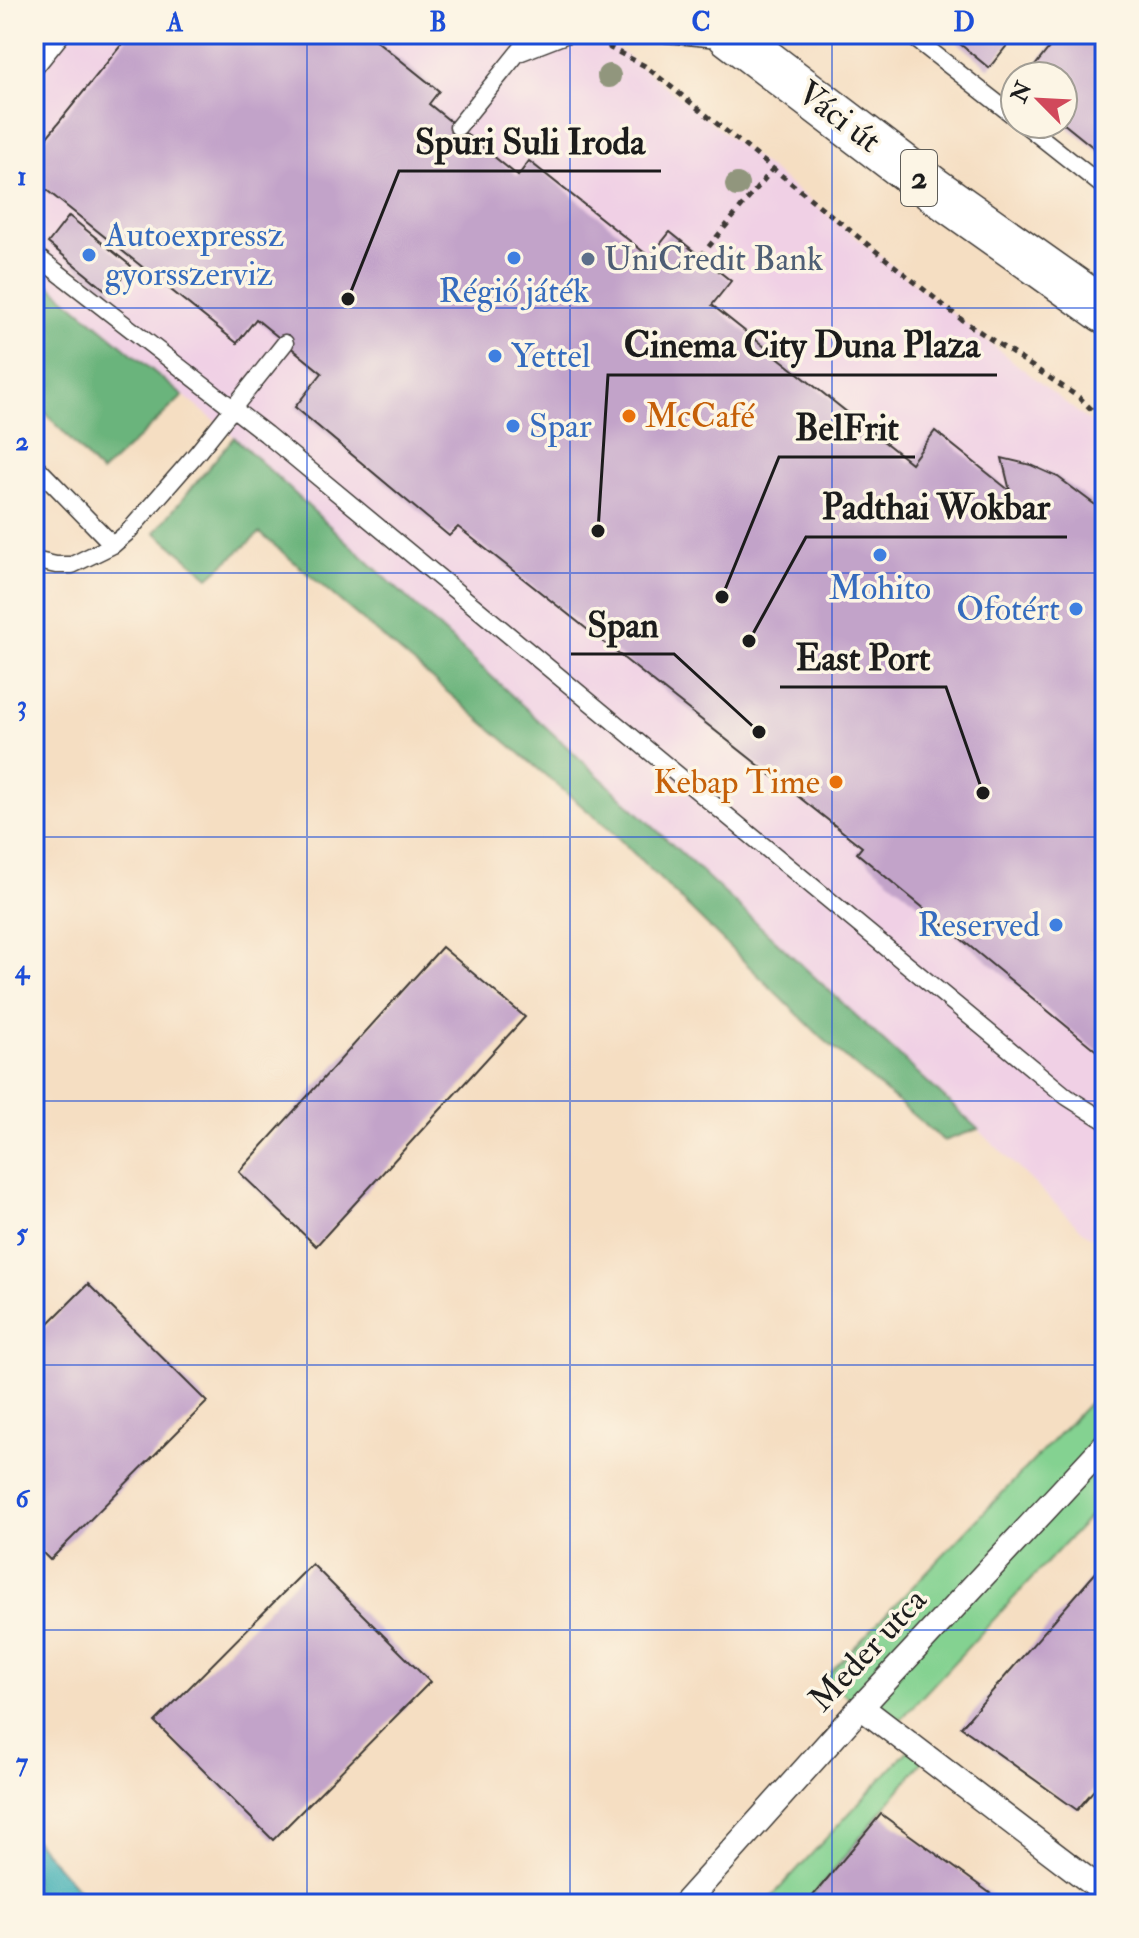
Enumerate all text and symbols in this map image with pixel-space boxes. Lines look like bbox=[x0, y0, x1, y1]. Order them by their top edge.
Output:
text: A bbox=[166, 7, 184, 39]
text: B bbox=[429, 7, 447, 39]
text: C bbox=[691, 7, 711, 39]
text: D bbox=[953, 7, 975, 39]
north arrow bbox=[999, 60, 1079, 140]
street label: Váci út bbox=[789, 72, 889, 162]
text: N bbox=[1004, 77, 1039, 108]
callout: Spuri Suli Iroda bbox=[399, 111, 661, 171]
text: Spuri Suli Iroda bbox=[415, 120, 646, 165]
road number: 2 bbox=[901, 150, 937, 206]
text: 1 bbox=[17, 161, 27, 193]
place label: Autoexpressz gyorsszerviz bbox=[104, 214, 284, 296]
place label: UniCredit Bank bbox=[604, 238, 823, 281]
marker: Autoexpressz gyorsszerviz bbox=[80, 246, 98, 264]
marker: Régió játék bbox=[505, 249, 523, 267]
marker: UniCredit Bank bbox=[579, 250, 597, 268]
place label: Régió játék bbox=[439, 270, 589, 313]
callout: Cinema City Duna Plaza bbox=[608, 315, 997, 375]
text: Cinema City Duna Plaza bbox=[624, 323, 981, 369]
place label: Yettel bbox=[511, 335, 591, 378]
marker: Yettel bbox=[486, 347, 504, 365]
place label: McCafé bbox=[645, 395, 756, 438]
callout: BelFrit bbox=[779, 397, 915, 457]
place label: Spar bbox=[529, 405, 592, 448]
text: BelFrit bbox=[795, 406, 899, 451]
marker: McCafé bbox=[620, 407, 638, 425]
marker: Spar bbox=[504, 417, 522, 435]
text: 2 bbox=[15, 426, 29, 458]
callout: Padthai Wokbar bbox=[806, 477, 1067, 537]
text: Padthai Wokbar bbox=[822, 485, 1051, 530]
marker: Mohito bbox=[871, 546, 889, 564]
place label: Mohito bbox=[829, 567, 931, 610]
place label: Ofotért bbox=[956, 588, 1060, 631]
callout: Span bbox=[571, 594, 674, 654]
marker: Ofotért bbox=[1067, 600, 1085, 618]
text: Span bbox=[587, 603, 659, 648]
callout: East Port bbox=[780, 627, 946, 687]
text: East Port bbox=[796, 636, 931, 681]
text: 3 bbox=[17, 690, 27, 722]
place label: Kebap Time bbox=[653, 761, 820, 804]
marker: Kebap Time bbox=[827, 773, 845, 791]
place label: Reserved bbox=[918, 904, 1040, 947]
marker: Reserved bbox=[1047, 916, 1065, 934]
text: 4 bbox=[14, 954, 31, 986]
text: 5 bbox=[16, 1218, 28, 1250]
text: 6 bbox=[15, 1483, 30, 1515]
street label: Meder utca bbox=[800, 1578, 937, 1721]
text: 7 bbox=[16, 1747, 28, 1779]

